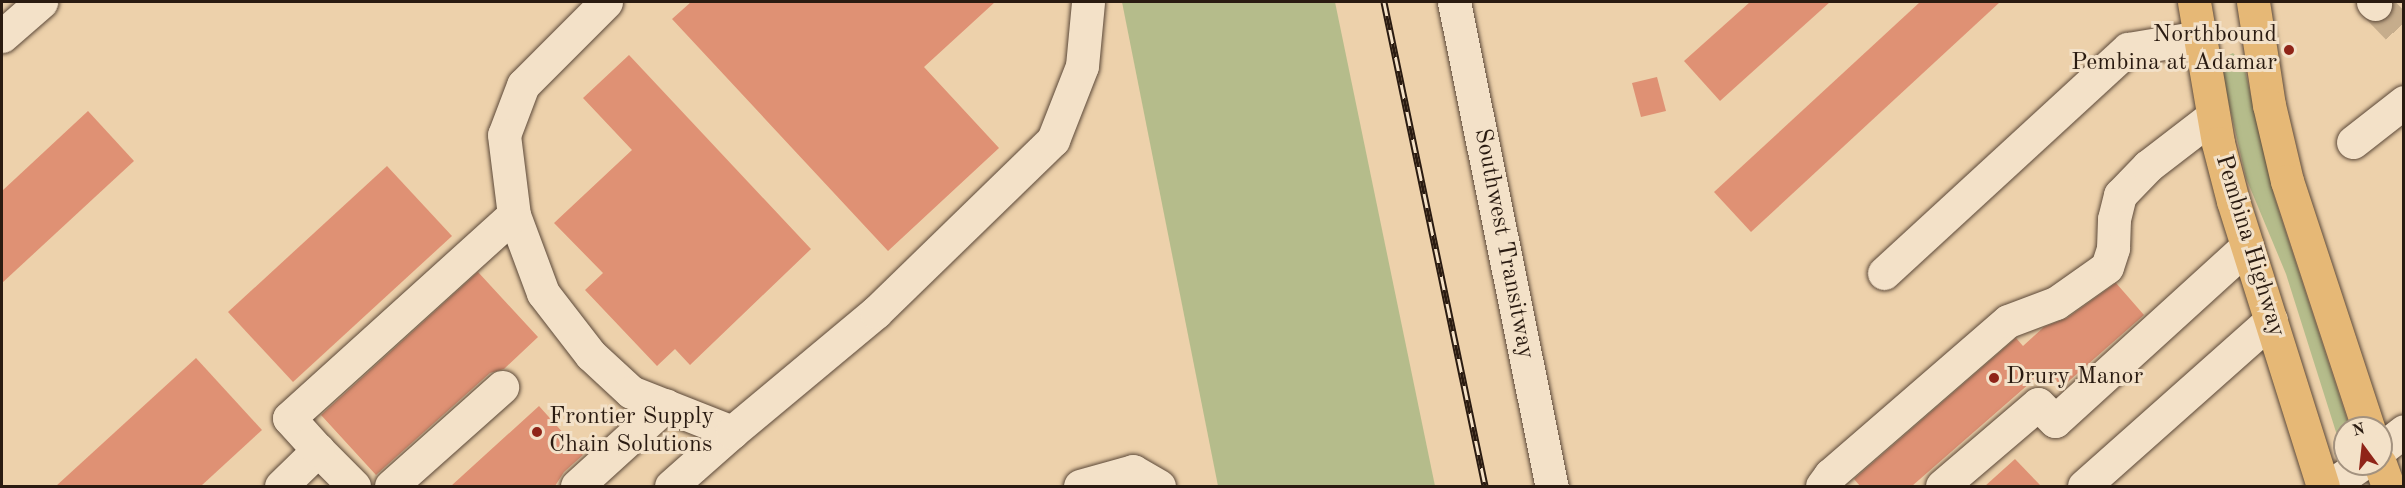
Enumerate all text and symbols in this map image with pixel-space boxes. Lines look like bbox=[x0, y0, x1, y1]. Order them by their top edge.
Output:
place label: Northbound Pembina at Adamar bbox=[2071, 22, 2277, 78]
marker: Northbound Pembina at Adamar bbox=[2282, 43, 2296, 57]
street label: Southwest Transitway bbox=[1467, 126, 1539, 362]
street label: Pembina Highway bbox=[2208, 151, 2290, 341]
place label: Drury Manor bbox=[2006, 364, 2143, 392]
marker: Drury Manor bbox=[1987, 371, 2001, 385]
place label: Frontier Supply Chain Solutions bbox=[549, 404, 714, 460]
north arrow bbox=[2333, 416, 2393, 476]
text: N bbox=[2351, 421, 2367, 440]
marker: Frontier Supply Chain Solutions bbox=[530, 425, 544, 439]

